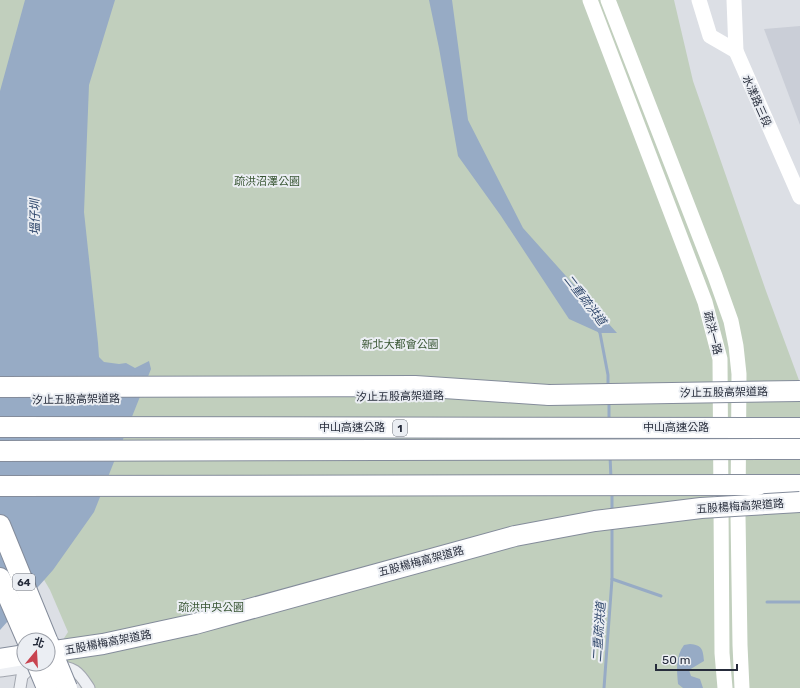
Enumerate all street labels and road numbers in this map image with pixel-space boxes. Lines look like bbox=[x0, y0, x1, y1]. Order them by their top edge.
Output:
street label: 水漾路三段 bbox=[739, 73, 774, 129]
street label: 疏洪一路 bbox=[701, 310, 724, 356]
street label: 汐止五股高架道路 bbox=[680, 385, 768, 400]
street label: 汐止五股高架道路 bbox=[356, 389, 444, 404]
street label: 汐止五股高架道路 bbox=[32, 392, 120, 407]
road number: 1 bbox=[393, 420, 407, 436]
street label: 中山高速公路 bbox=[319, 421, 385, 434]
street label: 中山高速公路 bbox=[643, 421, 709, 434]
street label: 五股楊梅高架道路 bbox=[696, 497, 784, 516]
street label: 五股楊梅高架道路 bbox=[377, 544, 465, 579]
road number: 64 bbox=[13, 574, 35, 590]
street label: 五股楊梅高架道路 bbox=[64, 628, 153, 657]

